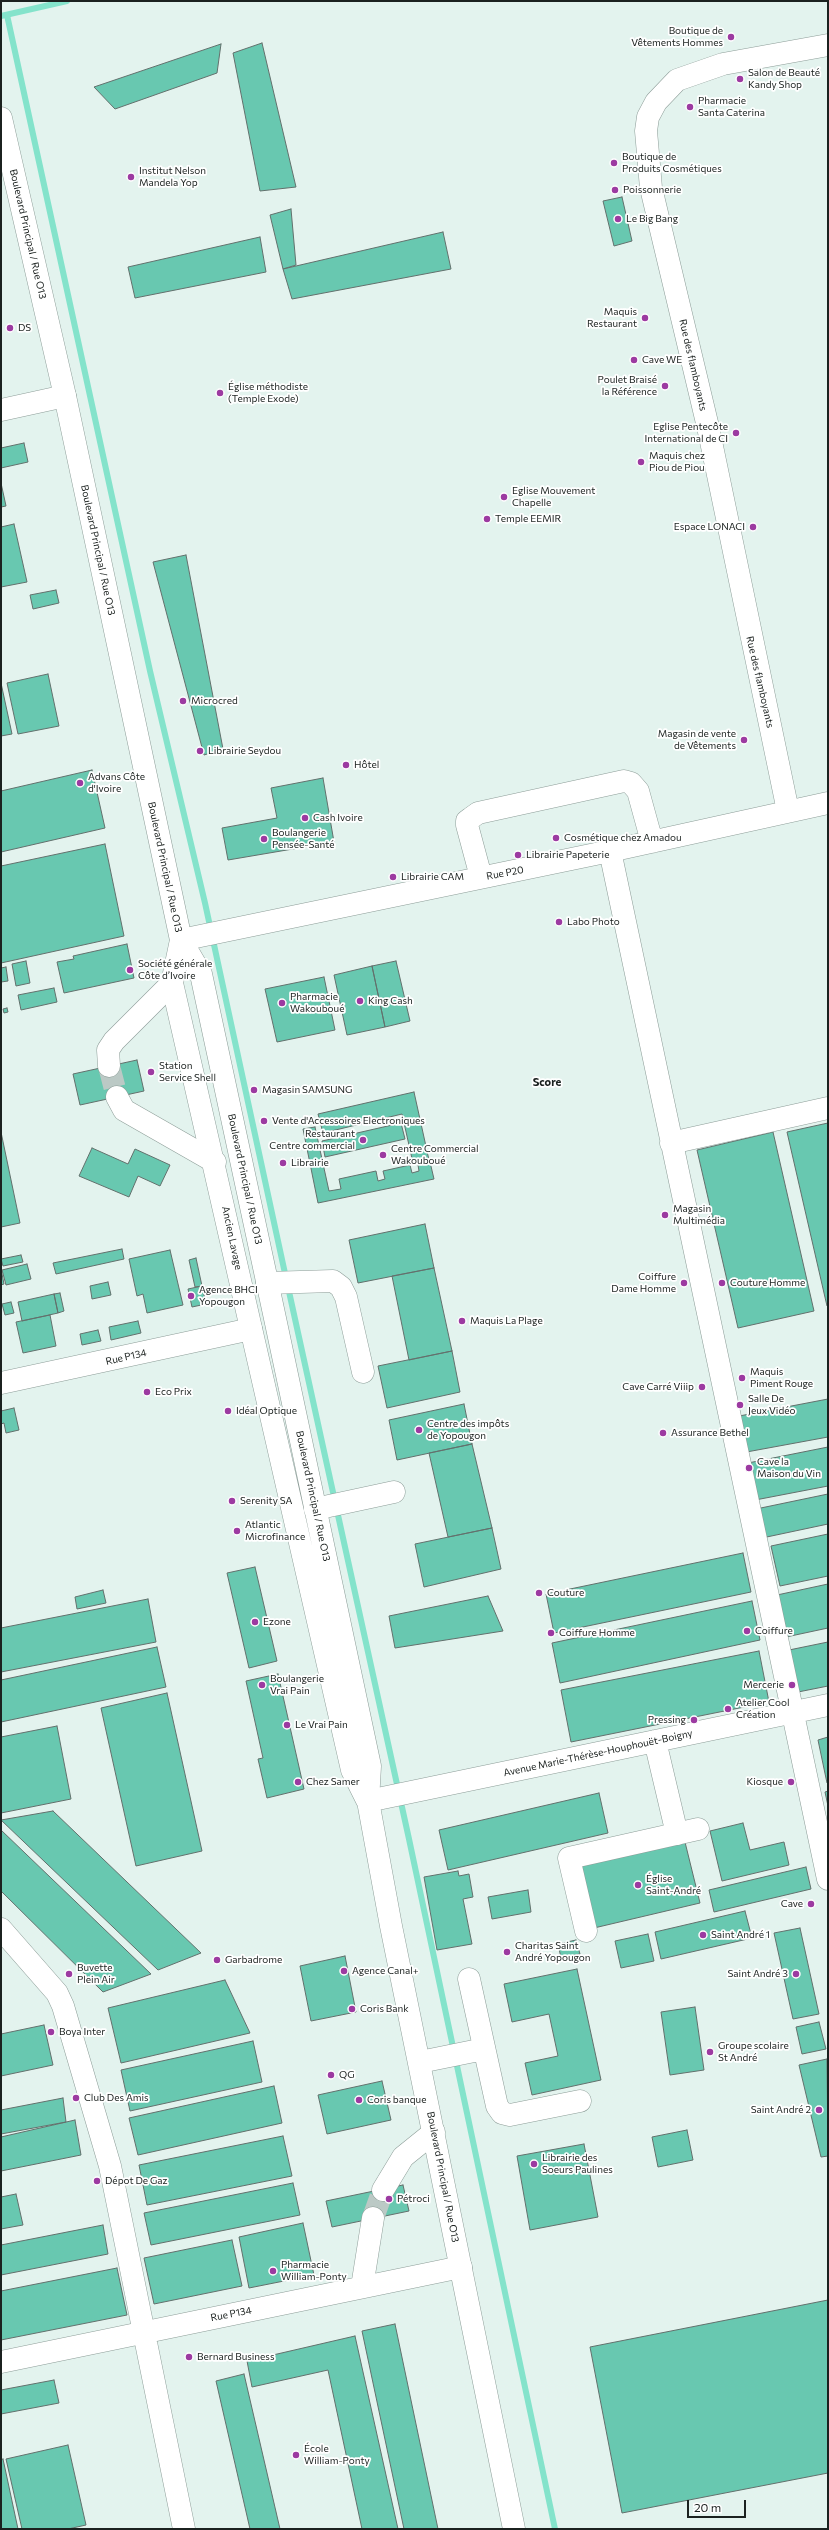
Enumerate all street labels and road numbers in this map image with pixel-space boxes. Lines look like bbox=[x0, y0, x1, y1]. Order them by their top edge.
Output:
street label: Boulevard Principal / Rue O13 bbox=[7, 168, 49, 300]
street label: Rue des flamboyants bbox=[677, 318, 709, 412]
street label: Boulevard Principal / Rue O13 bbox=[78, 484, 118, 616]
street label: Rue des flamboyants bbox=[744, 635, 776, 729]
street label: Boulevard Principal / Rue O13 bbox=[145, 801, 185, 933]
street label: Rue P20 bbox=[485, 864, 525, 882]
street label: Boulevard Principal / Rue O13 bbox=[225, 1113, 265, 1245]
street label: Ancien Lavage bbox=[219, 1205, 245, 1271]
street label: Rue P134 bbox=[104, 1346, 148, 1368]
street label: Boulevard Principal / Rue O13 bbox=[293, 1430, 333, 1562]
street label: Avenue Marie-Thérèse-Houphouët-Boigny bbox=[502, 1727, 694, 1779]
street label: Boulevard Principal / Rue O13 bbox=[424, 2111, 462, 2243]
street label: Rue P134 bbox=[209, 2304, 253, 2324]

